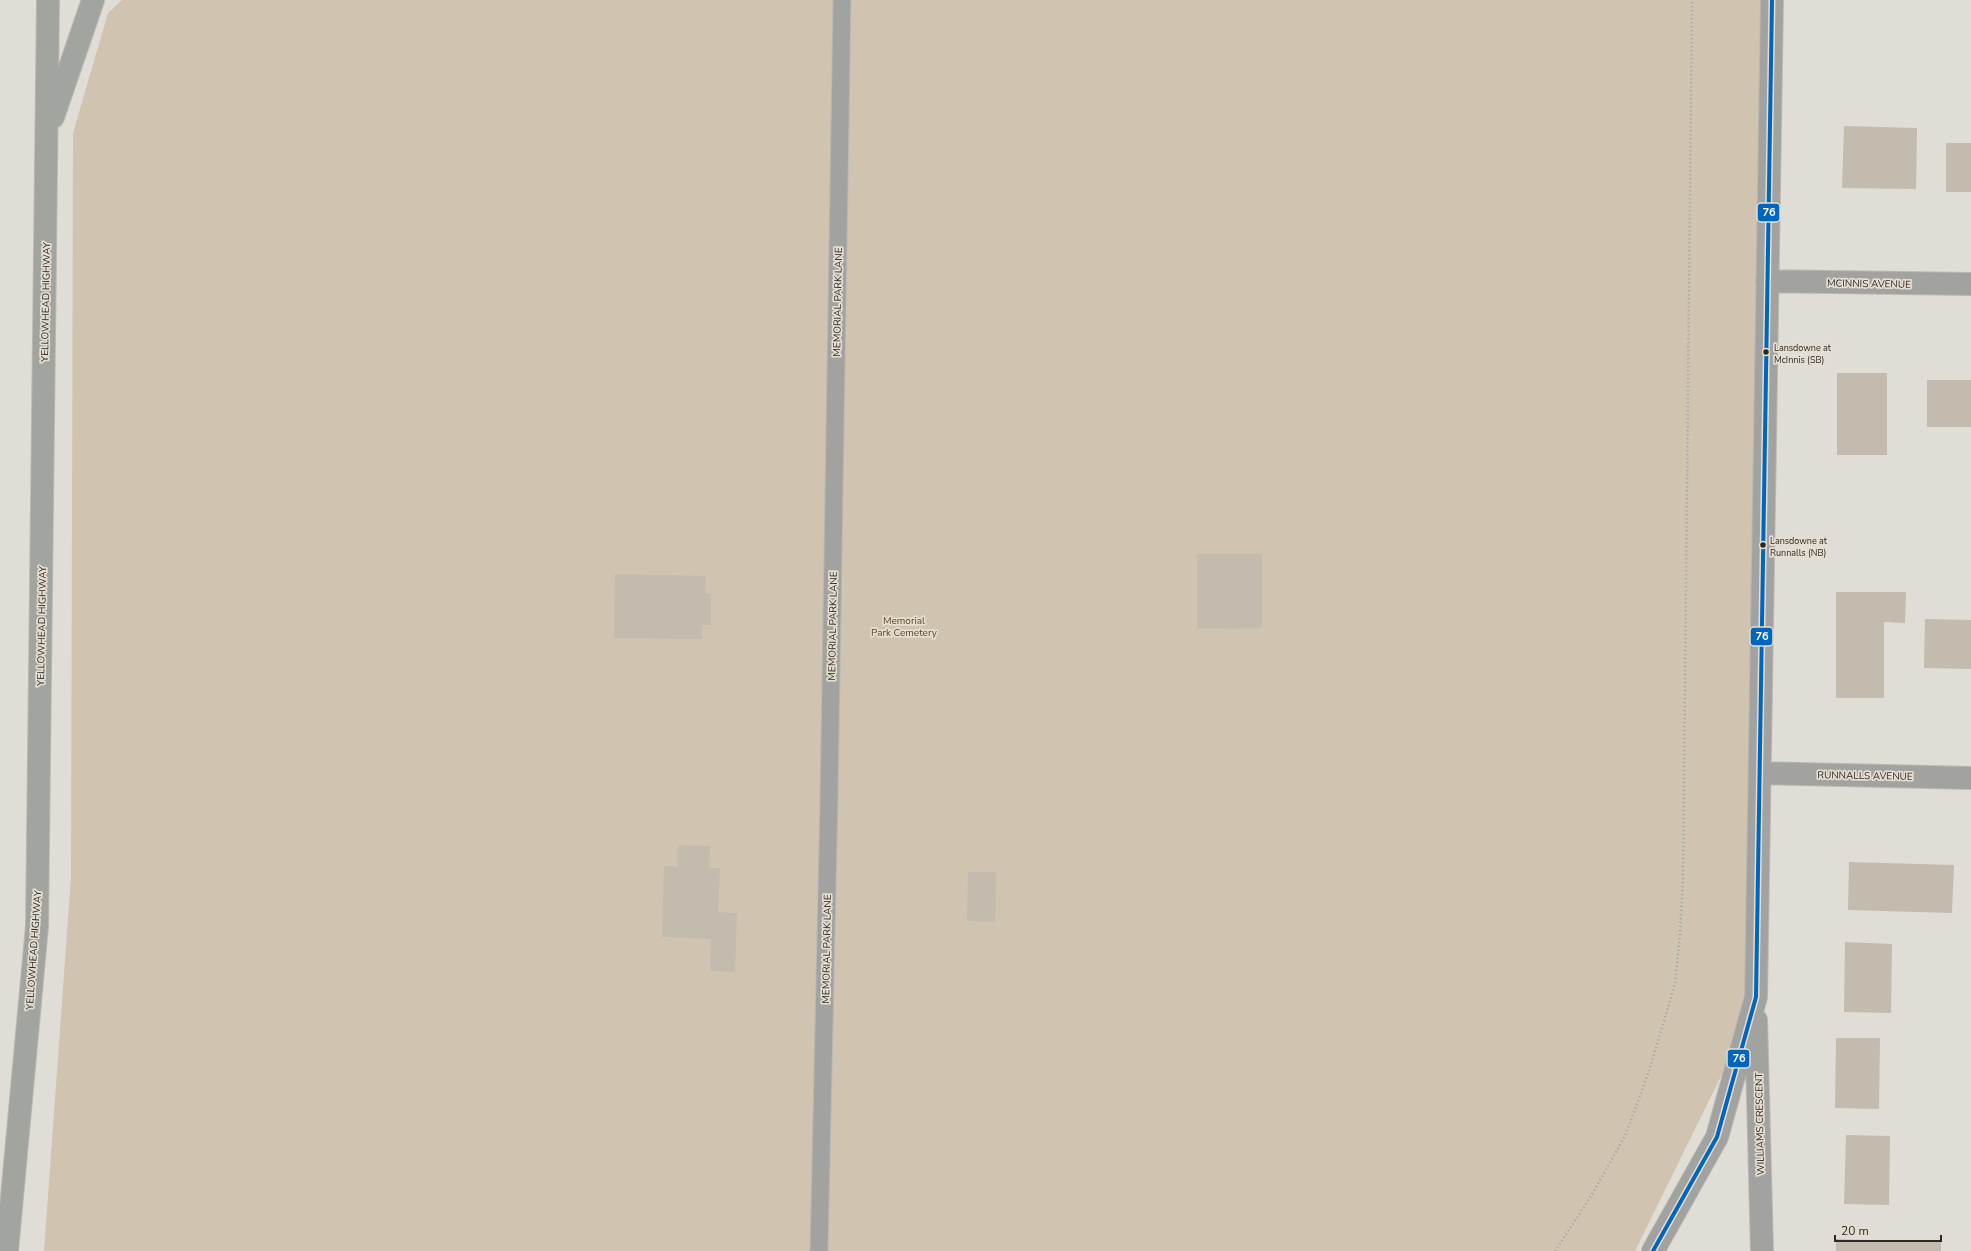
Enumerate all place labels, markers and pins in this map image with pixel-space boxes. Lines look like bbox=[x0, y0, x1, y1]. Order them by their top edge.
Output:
place label: Lansdowne at McInnis (SB) bbox=[1774, 342, 1832, 366]
marker: Lansdowne at McInnis (SB) bbox=[1761, 347, 1771, 357]
place label: Lansdowne at Runnalls (NB) bbox=[1770, 535, 1828, 559]
marker: Lansdowne at Runnalls (NB) bbox=[1758, 540, 1768, 550]

